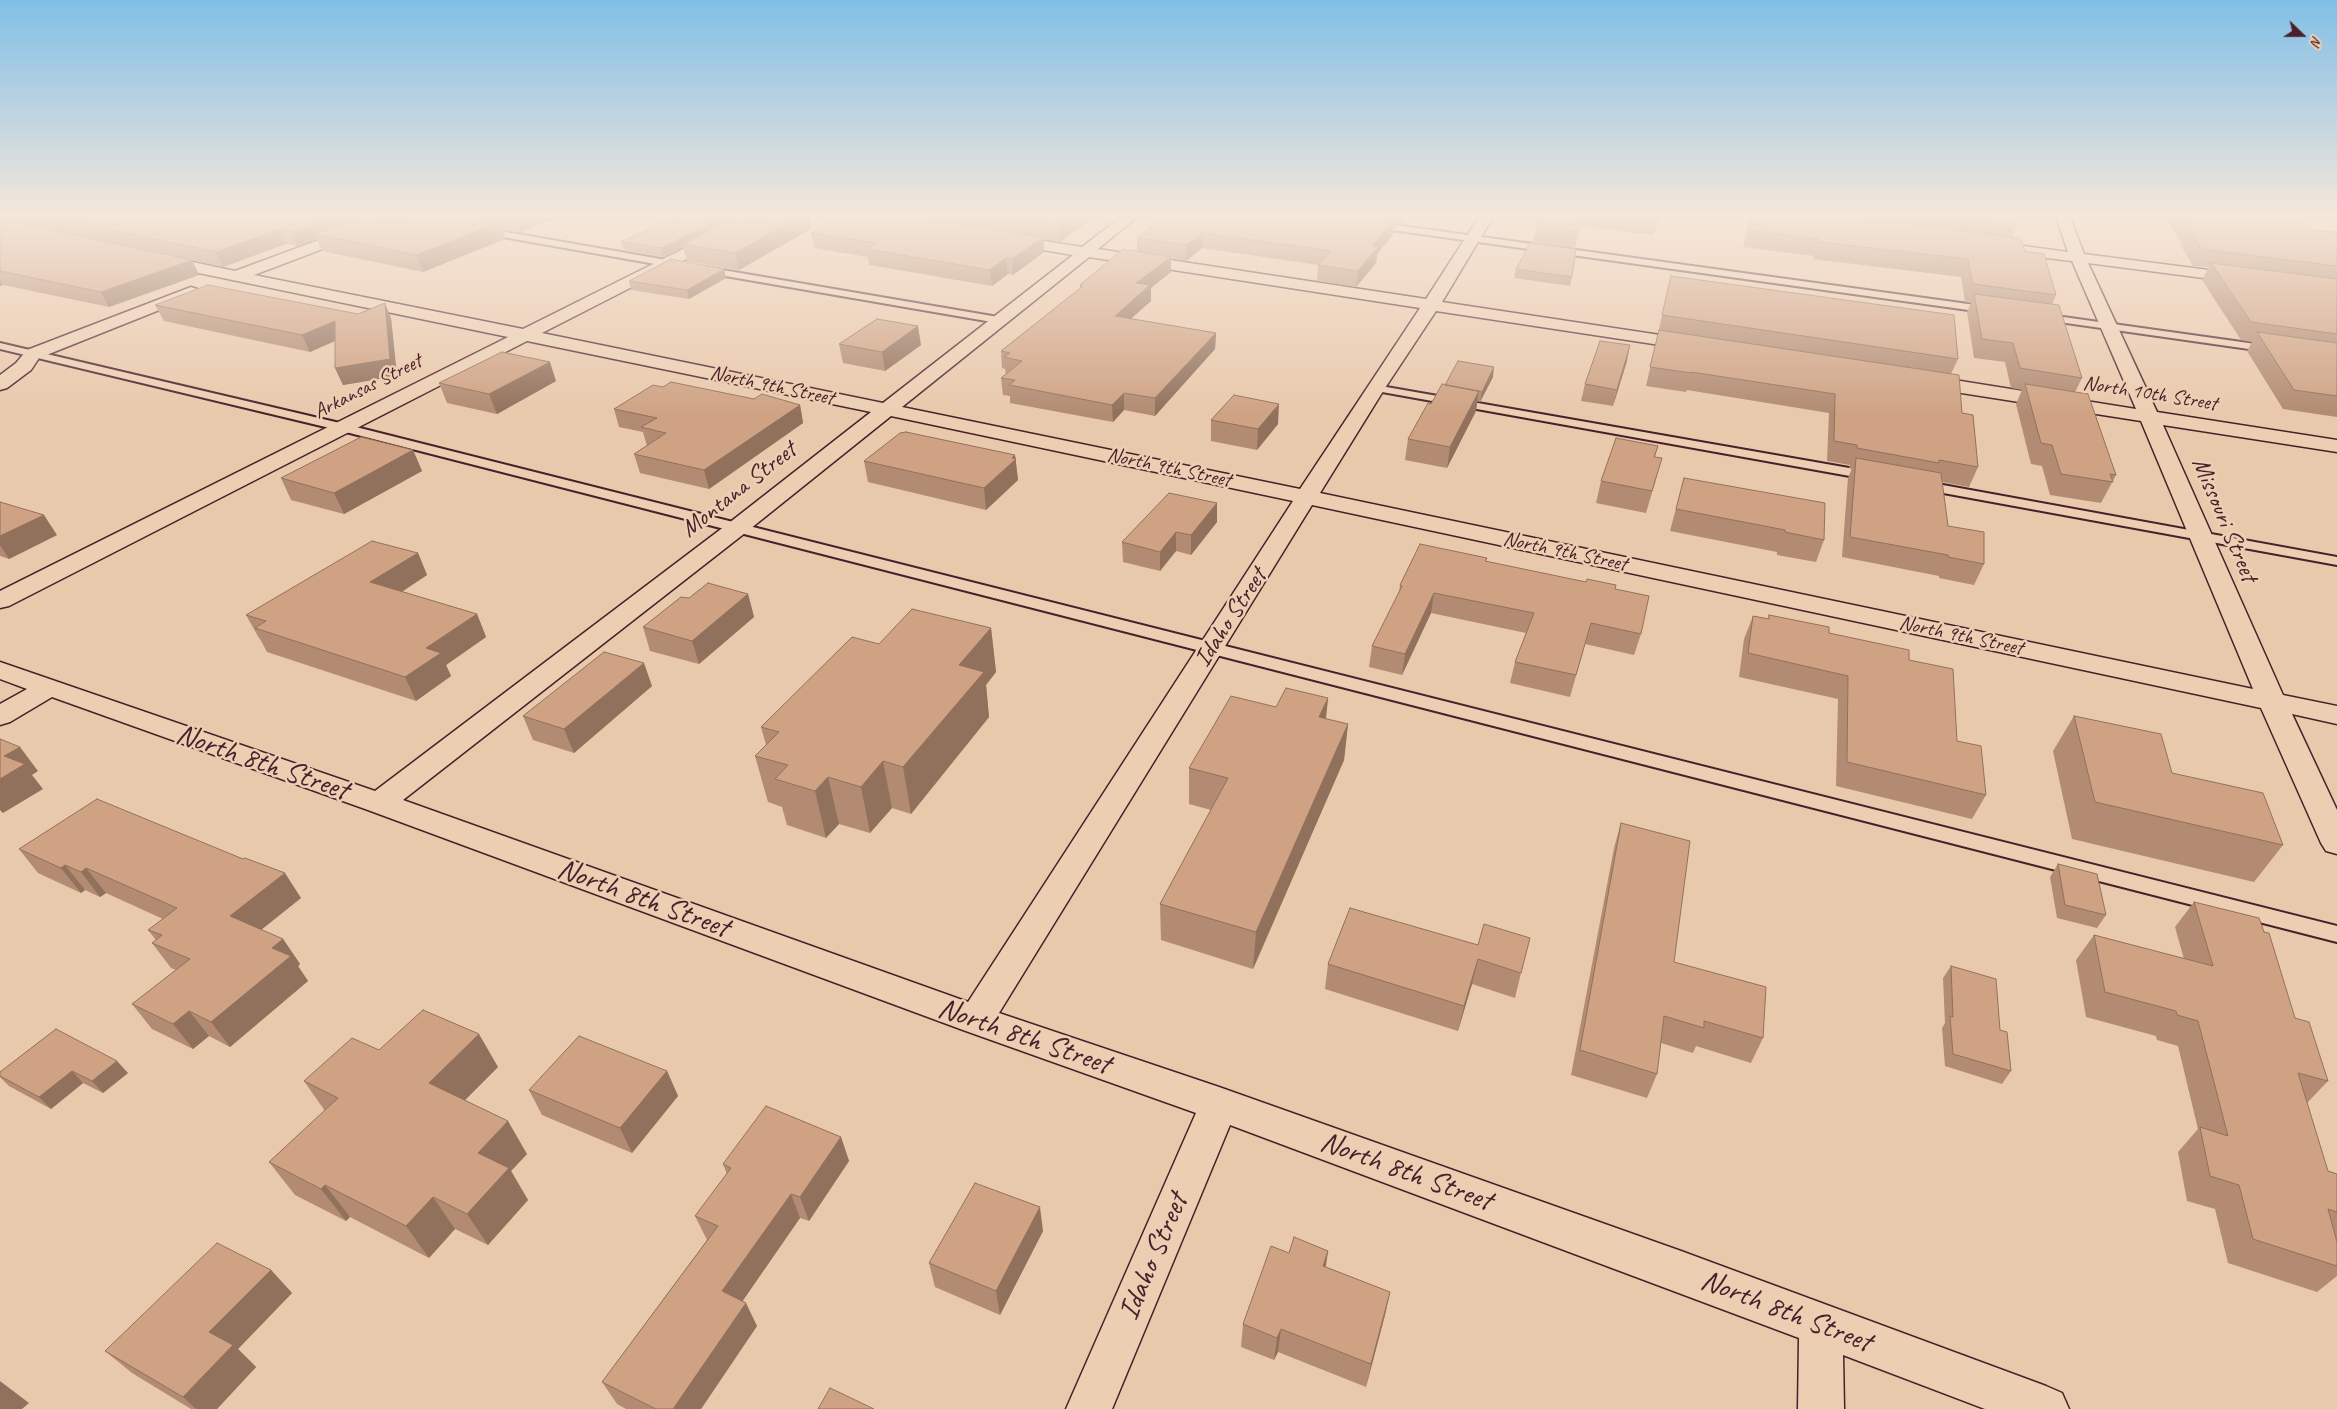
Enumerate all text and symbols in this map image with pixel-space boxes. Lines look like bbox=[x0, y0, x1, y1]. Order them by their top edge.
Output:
north arrow bbox=[2277, 10, 2327, 60]
text: N bbox=[2307, 34, 2326, 48]
street label: Arkansas Street bbox=[310, 349, 426, 425]
street label: North 9th Street bbox=[708, 361, 836, 411]
street label: North 10th Street bbox=[2081, 371, 2219, 417]
street label: Montana Street bbox=[675, 436, 803, 544]
street label: North 9th Street bbox=[1105, 443, 1233, 493]
street label: Missouri Street bbox=[2184, 453, 2264, 587]
street label: North 9th Street bbox=[1501, 527, 1629, 577]
street label: Idaho Street bbox=[1188, 563, 1274, 673]
street label: North 9th Street bbox=[1897, 611, 2025, 661]
street label: North 8th Street bbox=[171, 717, 353, 809]
street label: North 8th Street bbox=[552, 851, 734, 947]
street label: North 8th Street bbox=[933, 991, 1115, 1083]
street label: North 8th Street bbox=[1315, 1124, 1497, 1220]
street label: Idaho Street bbox=[1111, 1189, 1197, 1325]
street label: North 8th Street bbox=[1696, 1263, 1876, 1361]

